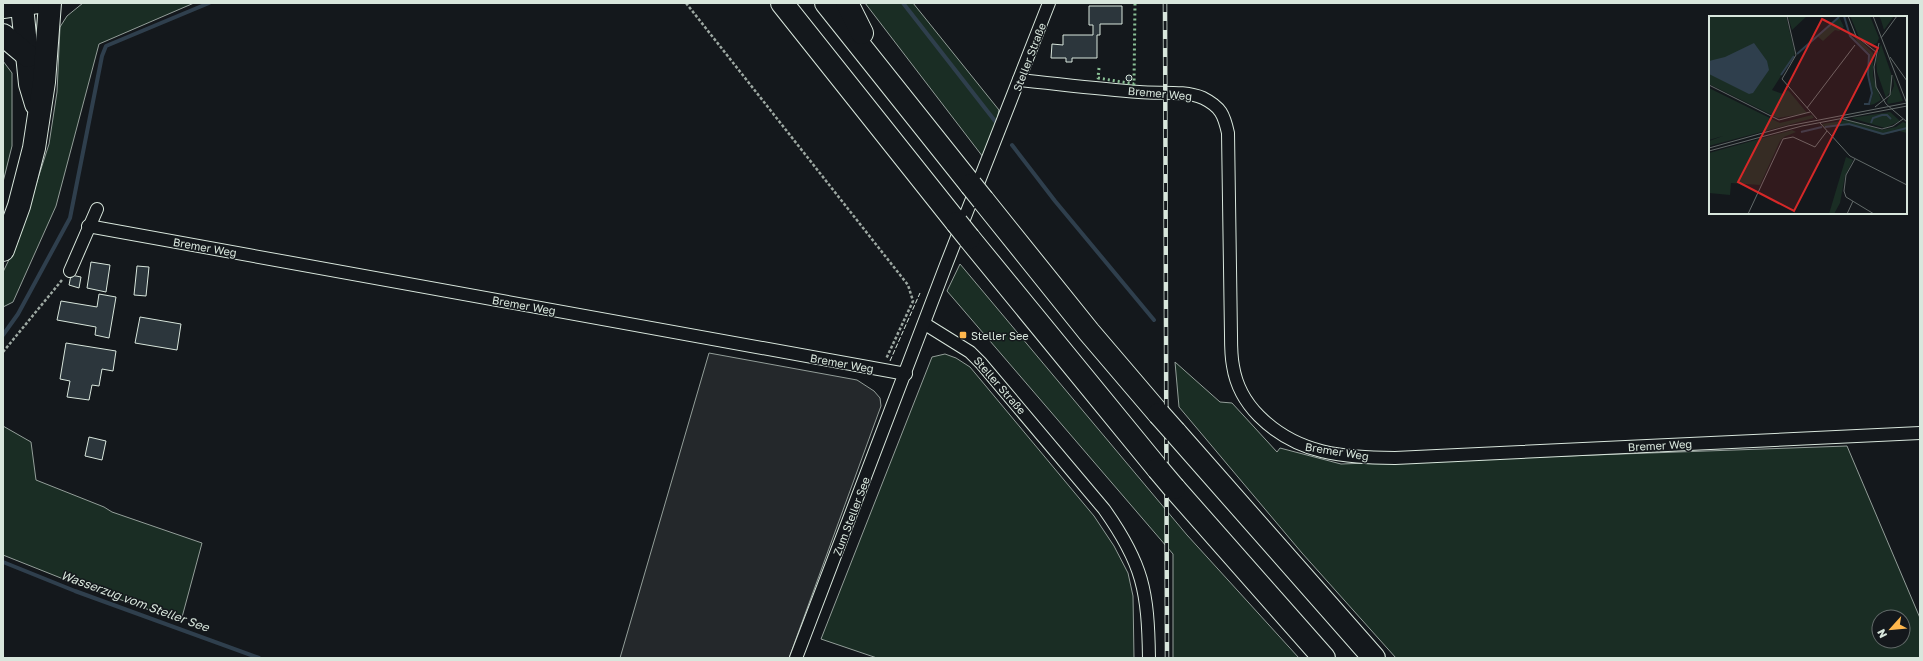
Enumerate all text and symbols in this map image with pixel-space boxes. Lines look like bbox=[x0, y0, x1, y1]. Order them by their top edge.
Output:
inset map bbox=[1709, 16, 1907, 214]
street label: Steller Straße bbox=[1010, 21, 1048, 93]
street label: Bremer Weg bbox=[1127, 84, 1193, 102]
street label: Bremer Weg bbox=[172, 235, 238, 259]
street label: Bremer Weg bbox=[491, 293, 557, 317]
place label: Steller See bbox=[971, 329, 1029, 342]
marker: Steller See bbox=[958, 330, 968, 340]
street label: Bremer Weg bbox=[809, 351, 875, 375]
street label: Steller Straße bbox=[971, 353, 1029, 417]
street label: Bremer Weg bbox=[1628, 437, 1692, 453]
street label: Bremer Weg bbox=[1304, 440, 1370, 462]
street label: Zum Steller See bbox=[830, 475, 872, 557]
water label: Wasserzug vom Steller See bbox=[59, 567, 212, 635]
north arrow bbox=[1871, 609, 1911, 649]
text: N bbox=[1874, 627, 1889, 640]

